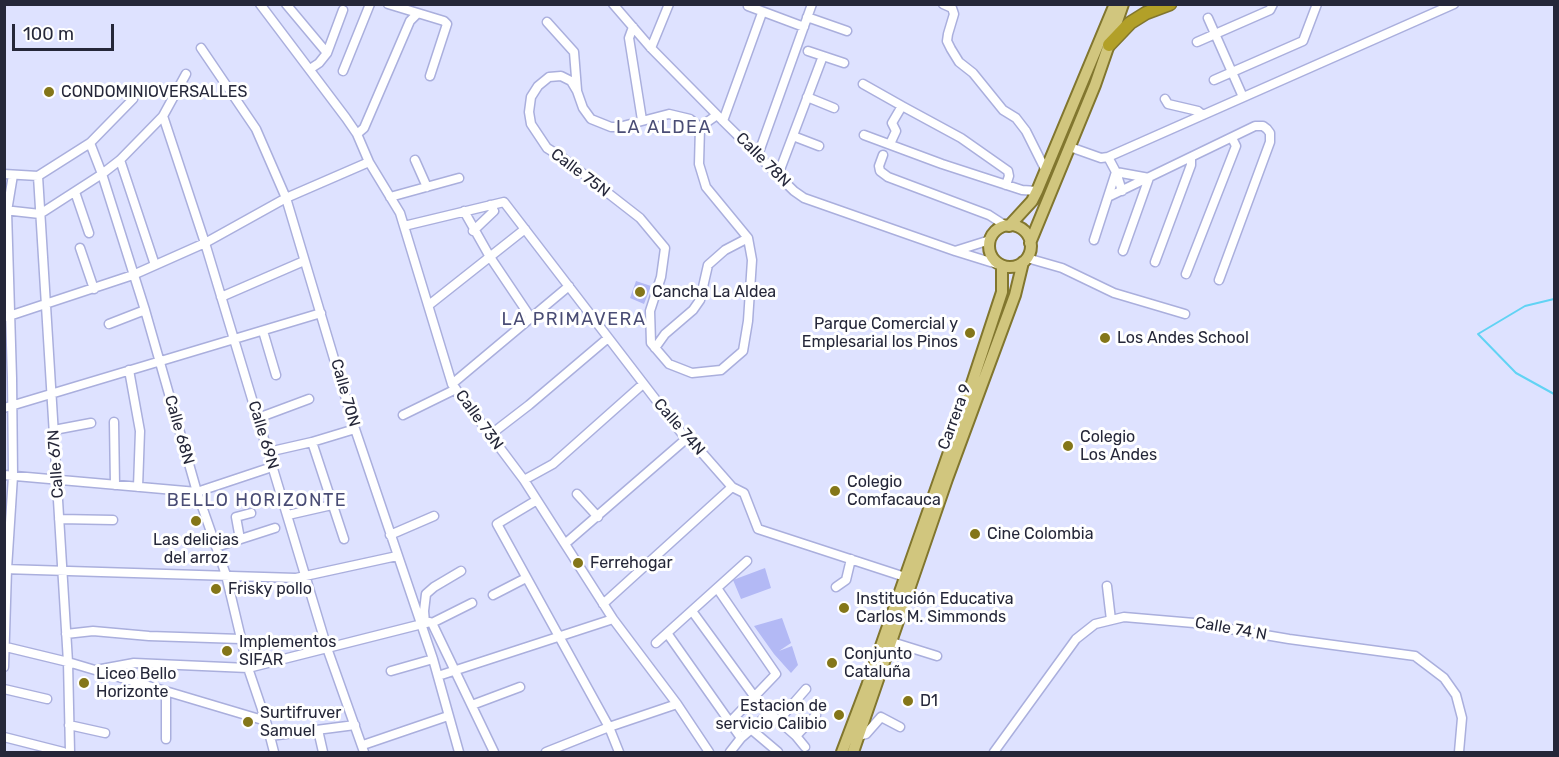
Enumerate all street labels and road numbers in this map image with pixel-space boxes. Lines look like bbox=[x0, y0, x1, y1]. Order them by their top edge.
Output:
street label: Calle 78N bbox=[732, 129, 794, 191]
street label: Calle 75N bbox=[547, 145, 613, 201]
street label: Calle 70N bbox=[326, 357, 364, 429]
street label: Carrera 9 bbox=[934, 381, 976, 453]
street label: Calle 73N bbox=[451, 386, 507, 454]
street label: Calle 68N bbox=[160, 393, 198, 467]
street label: Calle 74N bbox=[649, 395, 709, 459]
street label: Calle 69N bbox=[244, 399, 282, 471]
street label: Calle 67N bbox=[44, 429, 68, 499]
street label: Calle 74 N bbox=[1193, 613, 1269, 645]

